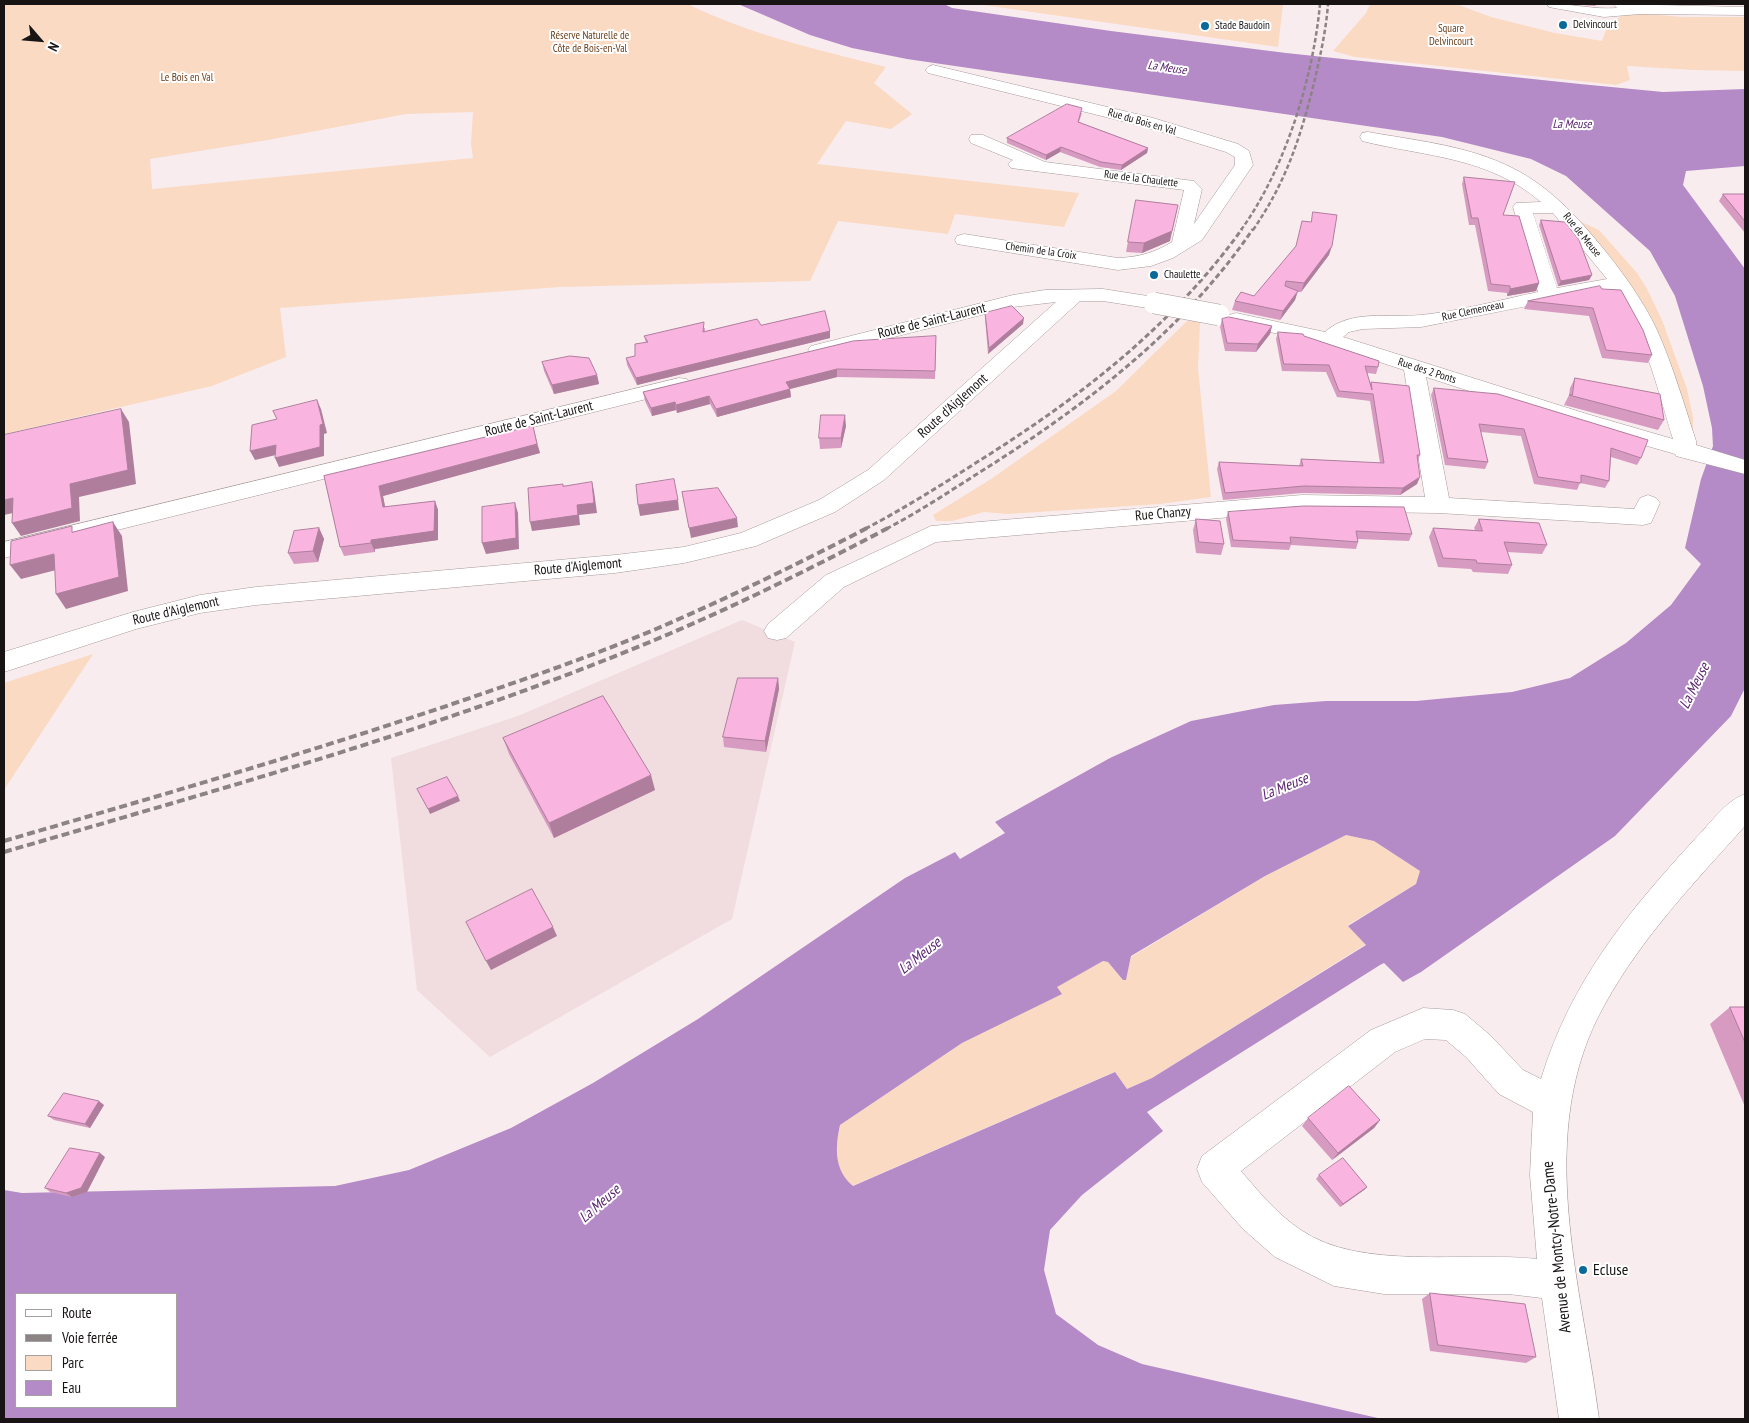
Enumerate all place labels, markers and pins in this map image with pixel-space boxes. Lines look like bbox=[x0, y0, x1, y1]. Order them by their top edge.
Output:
place label: Delvincourt bbox=[1573, 18, 1617, 32]
place label: Stade Baudoin bbox=[1215, 19, 1270, 33]
marker: Delvincourt bbox=[1557, 19, 1569, 31]
marker: Stade Baudoin bbox=[1199, 20, 1211, 32]
place label: Chaulette bbox=[1164, 268, 1201, 282]
marker: Chaulette bbox=[1148, 269, 1160, 281]
place label: Ecluse bbox=[1593, 1260, 1628, 1280]
marker: Ecluse bbox=[1577, 1264, 1589, 1276]

